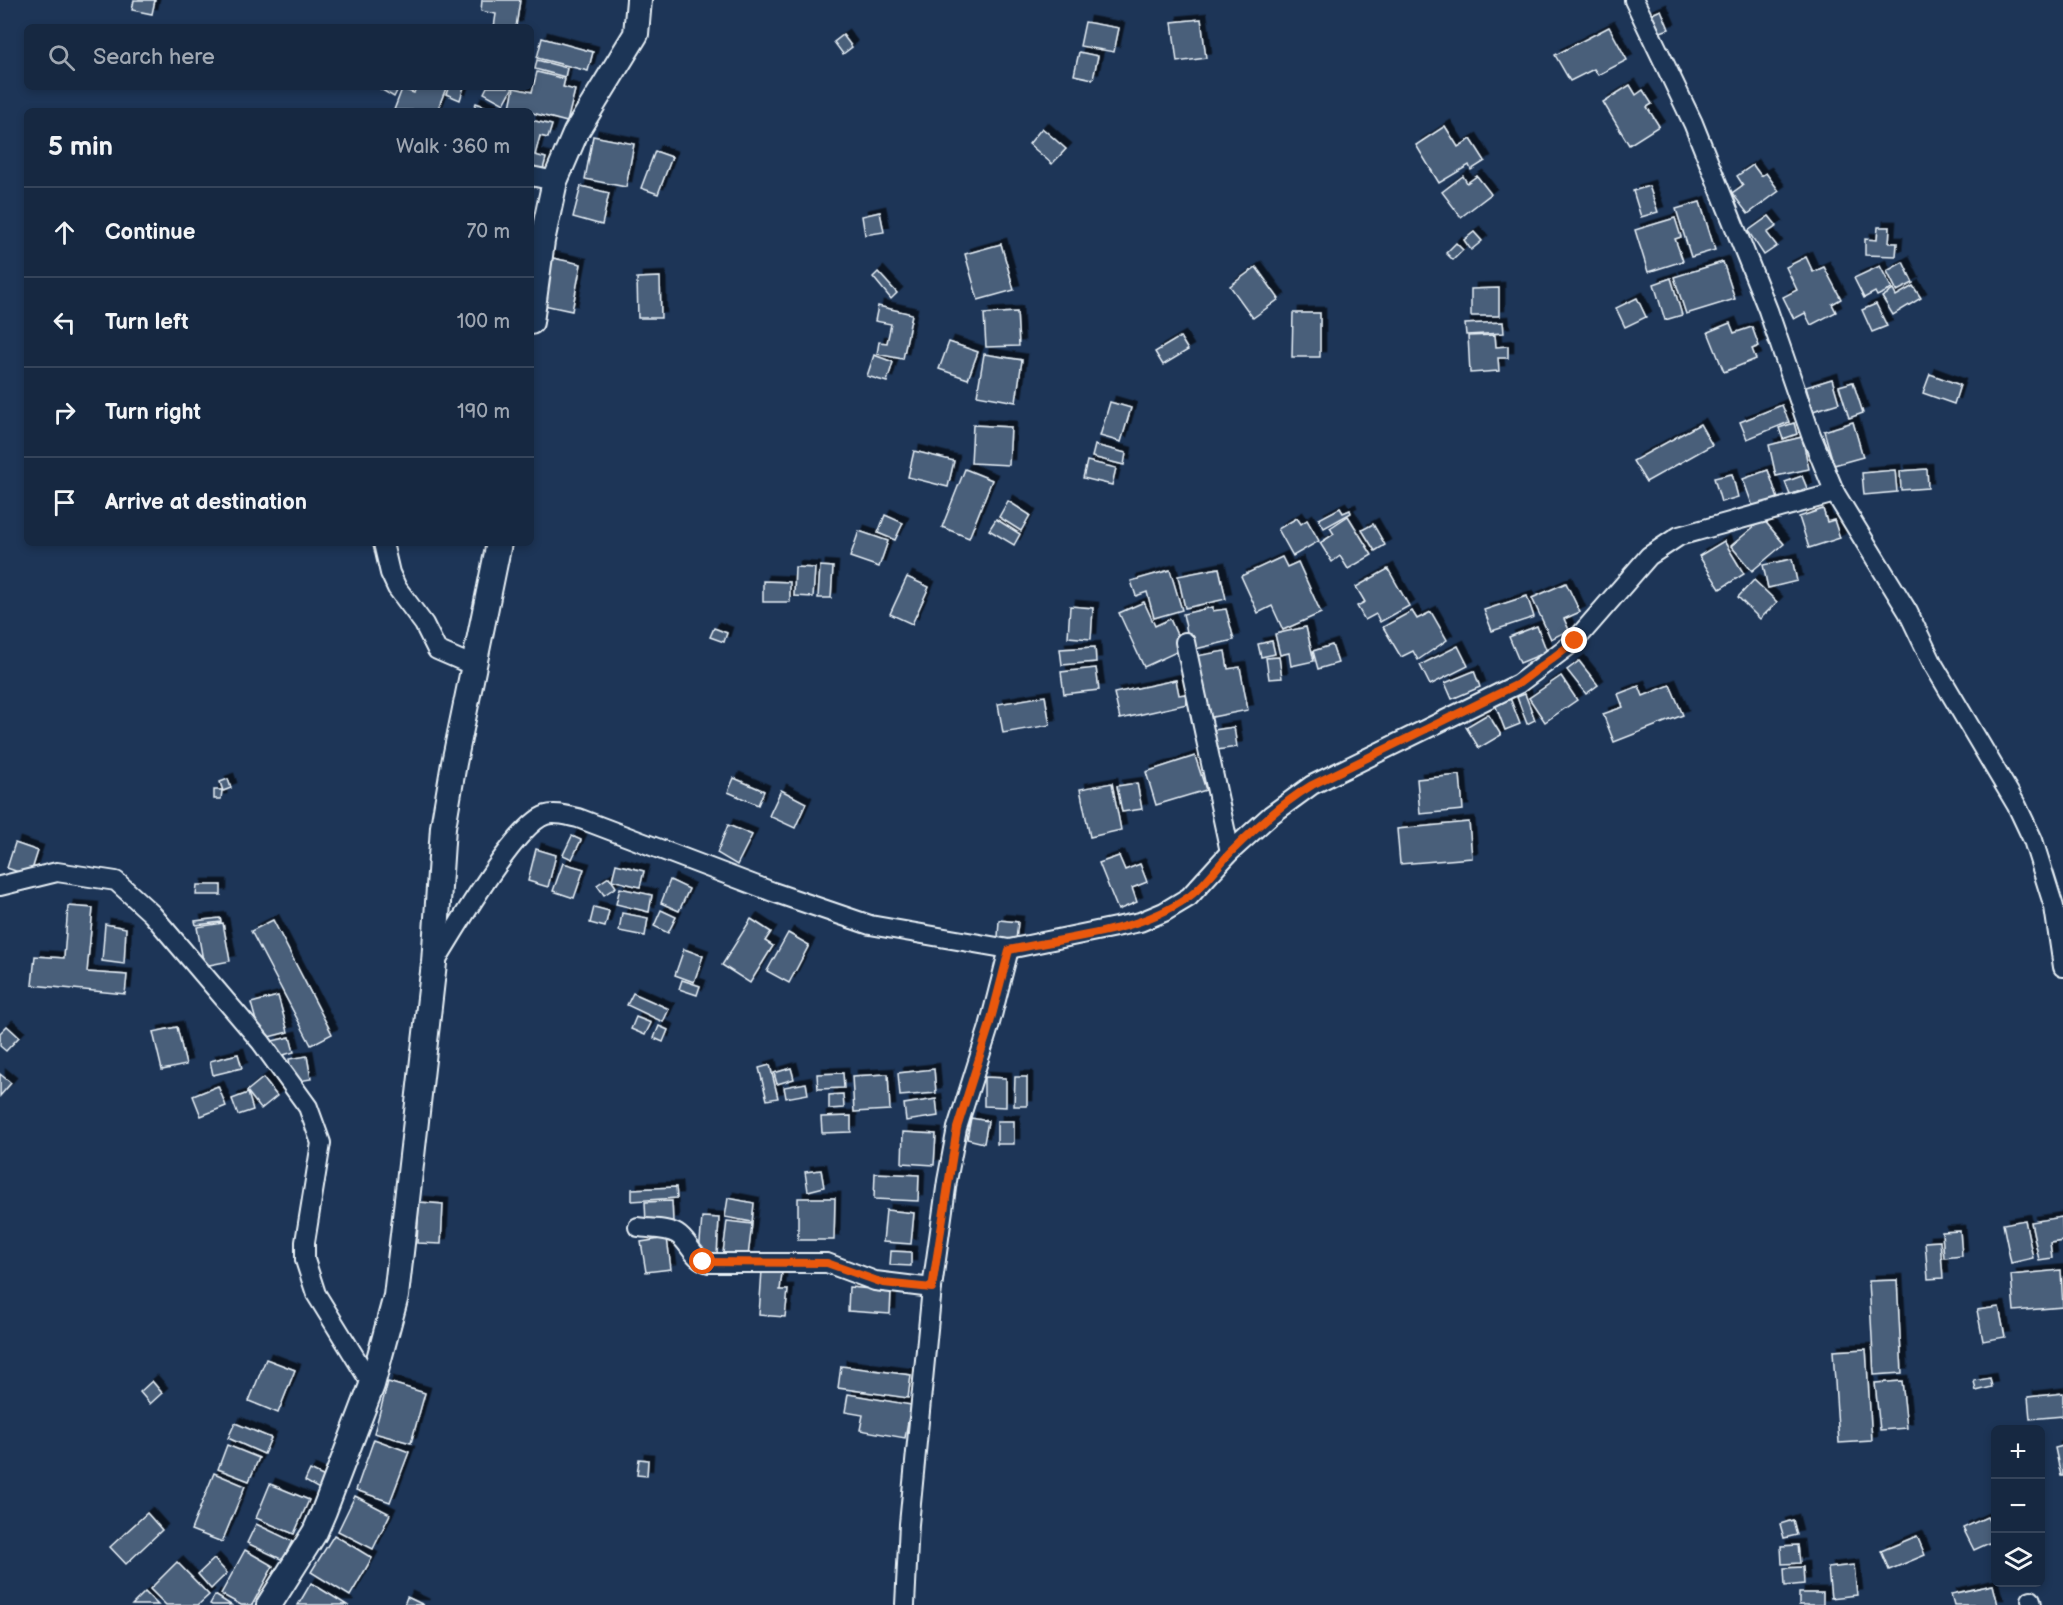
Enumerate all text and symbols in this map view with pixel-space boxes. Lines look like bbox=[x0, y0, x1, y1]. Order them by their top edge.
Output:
search box bbox=[24, 24, 534, 90]
icon: search bbox=[45, 41, 78, 74]
text: Search here bbox=[93, 44, 215, 71]
text: 5 min bbox=[48, 132, 113, 163]
text: Walk · 360 m bbox=[396, 135, 510, 159]
icon: ahead bbox=[48, 216, 81, 249]
text: Continue bbox=[105, 219, 195, 246]
text: 70 m bbox=[466, 220, 510, 244]
icon: left bbox=[48, 306, 81, 339]
text: Turn left bbox=[105, 309, 189, 336]
text: 100 m bbox=[457, 310, 510, 334]
icon: right bbox=[48, 396, 81, 429]
text: Turn right bbox=[105, 399, 201, 426]
text: 190 m bbox=[457, 400, 510, 424]
icon: arrive bbox=[48, 486, 81, 519]
text: Arrive at destination bbox=[105, 489, 307, 516]
route end bbox=[1561, 627, 1587, 653]
route start bbox=[689, 1248, 715, 1274]
map controls bbox=[1991, 1425, 2045, 1587]
button: + bbox=[1991, 1425, 2045, 1479]
button: − bbox=[1991, 1479, 2045, 1533]
button: layers bbox=[1991, 1533, 2045, 1587]

